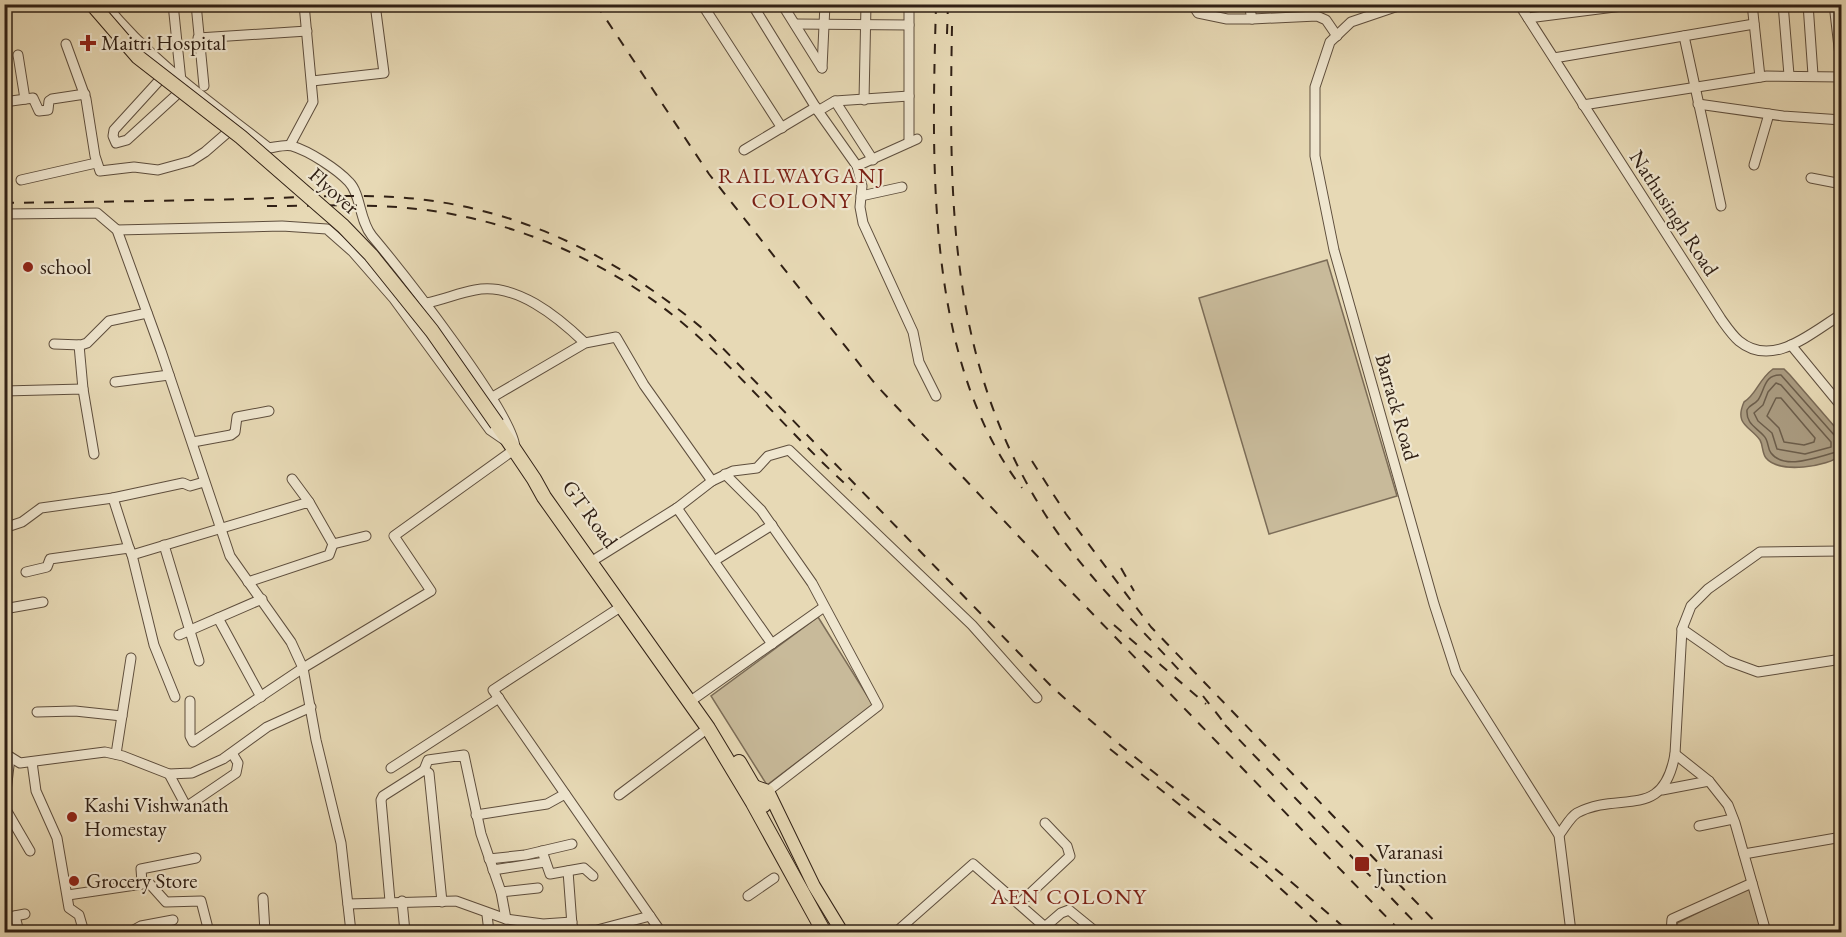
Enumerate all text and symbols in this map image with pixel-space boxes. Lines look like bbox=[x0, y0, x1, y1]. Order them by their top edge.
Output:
place label: Maitri Hospital bbox=[101, 29, 226, 56]
marker: Maitri Hospital bbox=[79, 34, 97, 52]
street label: Nathusingh Road bbox=[1624, 145, 1725, 281]
street label: Flyover bbox=[304, 161, 365, 220]
district label: RAILWAYGANJ COLONY bbox=[718, 161, 886, 215]
place label: school bbox=[40, 253, 92, 280]
marker: school bbox=[21, 260, 35, 274]
street label: Barrack Road bbox=[1369, 350, 1426, 464]
street label: GT Road bbox=[557, 474, 624, 553]
place label: Kashi Vishwanath Homestay bbox=[84, 791, 229, 842]
marker: Kashi Vishwanath Homestay bbox=[65, 810, 79, 824]
place label: Varanasi Junction bbox=[1374, 838, 1447, 889]
marker: Varanasi Junction bbox=[1353, 855, 1371, 873]
place label: Grocery Store bbox=[86, 867, 197, 894]
marker: Grocery Store bbox=[67, 874, 81, 888]
district label: AEN COLONY bbox=[990, 882, 1147, 911]

